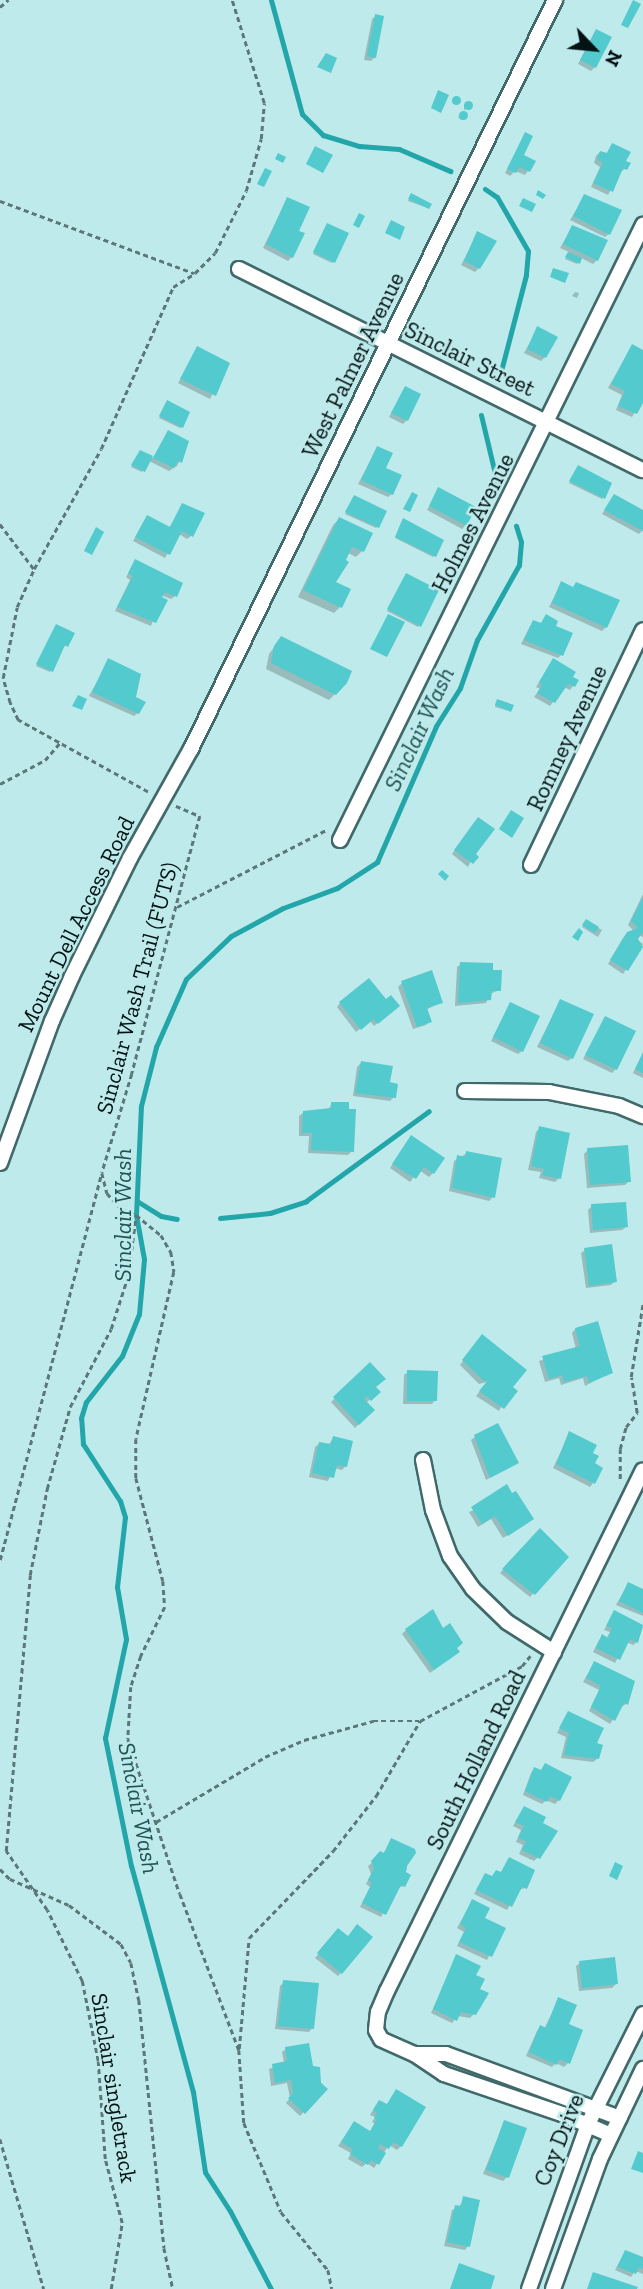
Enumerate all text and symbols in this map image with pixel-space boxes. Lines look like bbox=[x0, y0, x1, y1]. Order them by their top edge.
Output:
north arrow bbox=[559, 14, 629, 84]
text: N bbox=[600, 47, 627, 70]
street label: West Palmer Avenue bbox=[296, 267, 410, 463]
street label: Sinclair Street bbox=[400, 316, 540, 402]
street label: Holmes Avenue bbox=[426, 448, 520, 598]
street label: Romney Avenue bbox=[521, 660, 613, 816]
water label: Sinclair Wash bbox=[378, 662, 460, 796]
street label: Mount Dell Access Road bbox=[12, 811, 140, 1037]
street label: Sinclair Wash Trail (FUTS) bbox=[90, 858, 184, 1118]
water label: Sinclair Wash bbox=[109, 1148, 137, 1282]
street label: South Holland Road bbox=[421, 1666, 531, 1854]
water label: Sinclair Wash bbox=[112, 1739, 166, 1877]
street label: Sinclair singletrack bbox=[85, 1991, 143, 2185]
street label: Coy Drive bbox=[528, 2090, 590, 2190]

